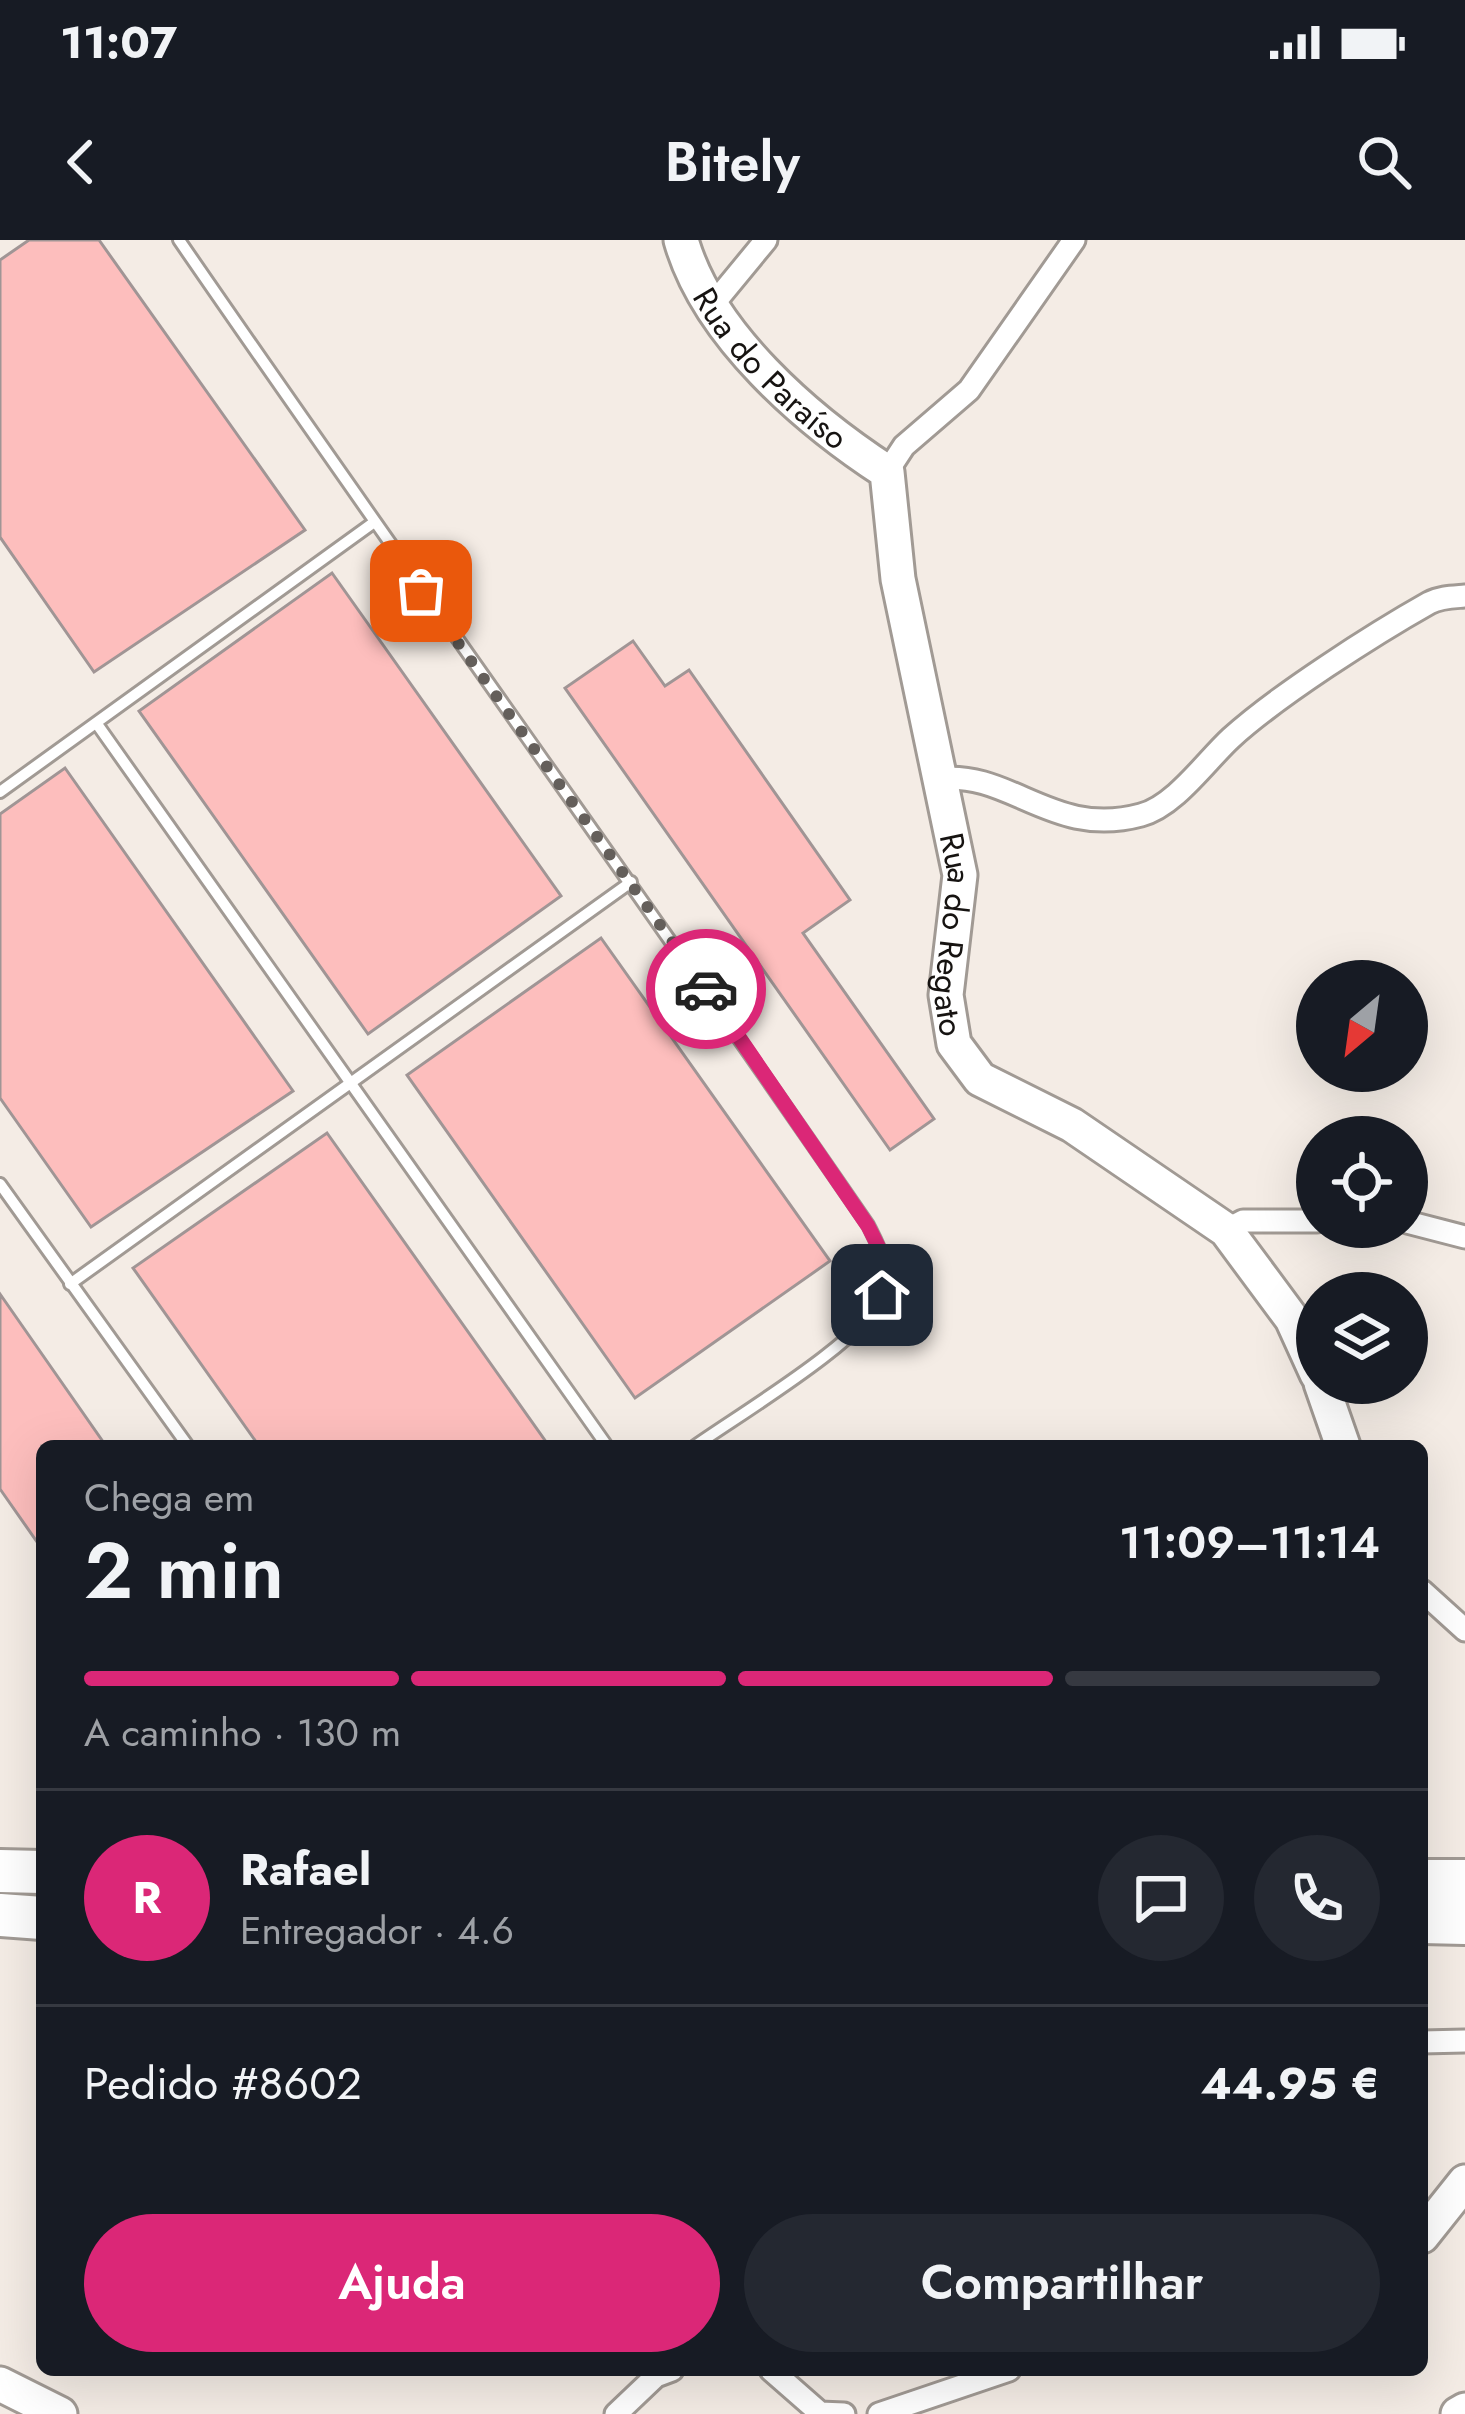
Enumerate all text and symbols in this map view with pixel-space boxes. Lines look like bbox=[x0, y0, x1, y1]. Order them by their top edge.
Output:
text: 11:07 bbox=[60, 10, 177, 75]
text: Bitely bbox=[665, 123, 800, 201]
icon: back bbox=[48, 129, 114, 195]
icon: search bbox=[1351, 129, 1417, 195]
street label: Rua do Paraíso bbox=[681, 279, 858, 461]
pin bbox=[370, 540, 472, 642]
icon: bag bbox=[388, 558, 454, 624]
street label: Rua do Regato bbox=[922, 829, 984, 1039]
courier bbox=[646, 929, 766, 1049]
icon: car bbox=[673, 956, 739, 1022]
north arrow bbox=[1296, 960, 1428, 1092]
map controls bbox=[1296, 960, 1428, 1404]
button: locate bbox=[1296, 1116, 1428, 1248]
pin bbox=[831, 1244, 933, 1346]
icon: home bbox=[849, 1262, 915, 1328]
button: layers bbox=[1296, 1272, 1428, 1404]
text: Chega em bbox=[84, 1469, 254, 1526]
text: 11:09–11:14 bbox=[1119, 1510, 1380, 1575]
text: 2 min bbox=[84, 1515, 284, 1627]
text: A caminho · 130 m bbox=[84, 1704, 401, 1761]
button: chat bbox=[1098, 1835, 1224, 1961]
button: phone bbox=[1254, 1835, 1380, 1961]
text: Rafael bbox=[240, 1837, 371, 1902]
text: R bbox=[132, 1865, 162, 1930]
text: Entregador · 4.6 bbox=[240, 1902, 514, 1959]
text: Pedido #8602 bbox=[84, 2051, 362, 2116]
text: 44.95 € bbox=[1201, 2051, 1380, 2116]
button: Ajuda bbox=[84, 2214, 720, 2352]
button: Compartilhar bbox=[744, 2214, 1380, 2352]

